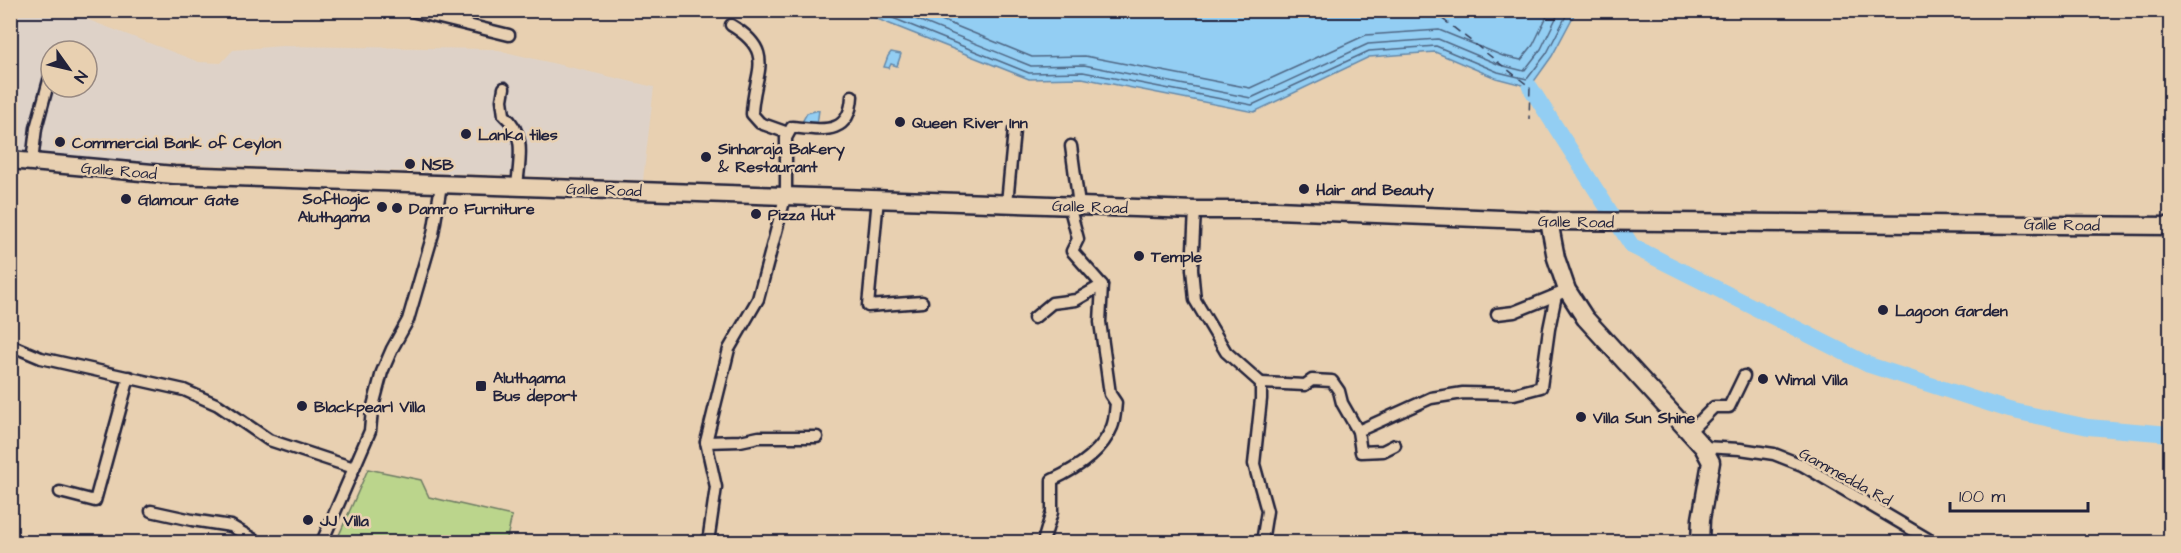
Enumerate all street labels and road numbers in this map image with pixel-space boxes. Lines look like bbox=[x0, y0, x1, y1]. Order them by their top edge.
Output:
street label: Galle Road bbox=[80, 157, 158, 185]
street label: Galle Road bbox=[566, 178, 642, 202]
street label: Galle Road bbox=[1052, 195, 1128, 219]
street label: Galle Road bbox=[1538, 210, 1614, 234]
street label: Galle Road bbox=[2024, 213, 2100, 237]
street label: Gammedda Rd bbox=[1795, 442, 1896, 512]

